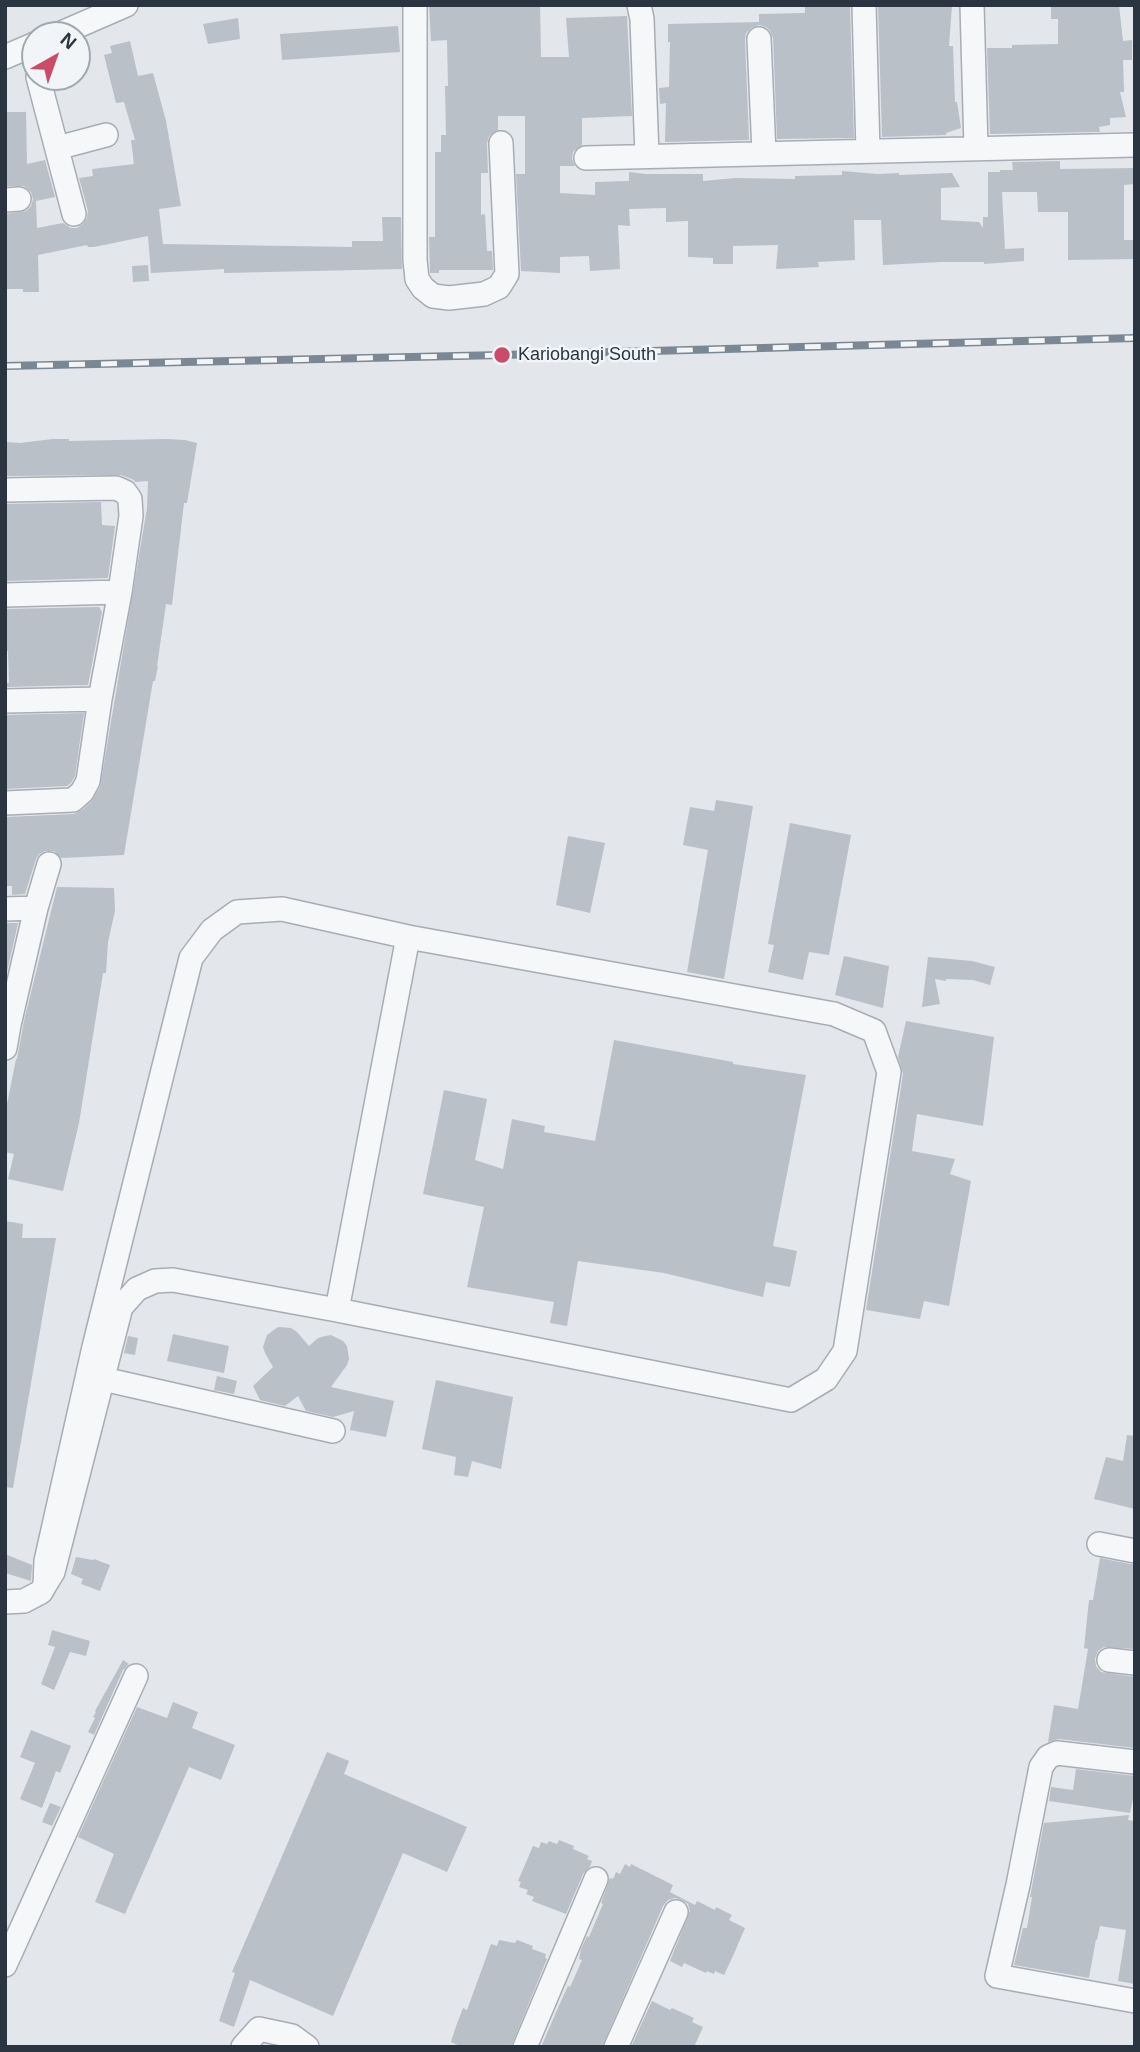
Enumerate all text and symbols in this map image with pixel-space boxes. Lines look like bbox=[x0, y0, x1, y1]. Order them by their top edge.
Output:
north arrow bbox=[21, 21, 91, 91]
text: N bbox=[57, 29, 81, 54]
place label: Kariobangi South bbox=[518, 344, 656, 366]
marker: Kariobangi South bbox=[492, 345, 512, 365]

